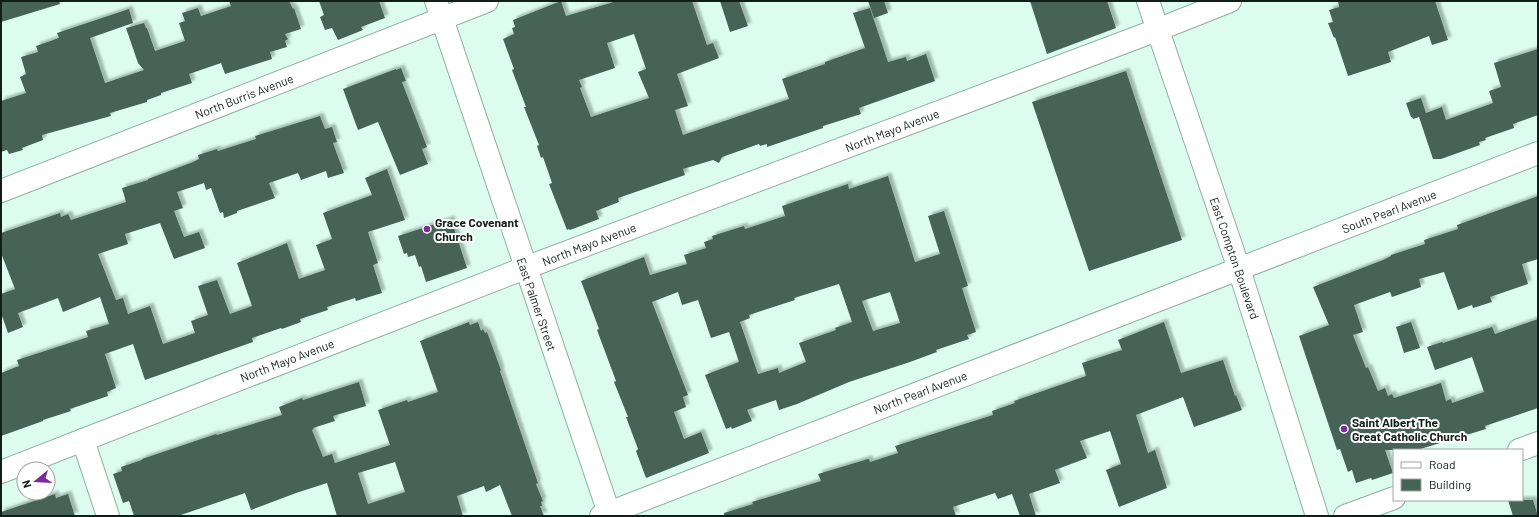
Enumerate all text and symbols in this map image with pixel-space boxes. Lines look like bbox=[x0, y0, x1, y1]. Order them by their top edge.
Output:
street label: North Burris Avenue bbox=[193, 71, 295, 121]
street label: North Mayo Avenue bbox=[843, 106, 941, 154]
street label: South Pearl Avenue bbox=[1340, 187, 1438, 235]
street label: East Compton Boulevard bbox=[1208, 195, 1262, 321]
place label: Grace Covenant Church bbox=[435, 215, 519, 243]
street label: North Mayo Avenue bbox=[540, 220, 638, 268]
marker: Grace Covenant Church bbox=[422, 224, 432, 234]
street label: East Palmer Street bbox=[514, 256, 560, 352]
street label: North Mayo Avenue bbox=[238, 336, 336, 384]
street label: North Pearl Avenue bbox=[871, 368, 969, 416]
place label: Saint Albert The Great Catholic Church bbox=[1352, 415, 1467, 443]
marker: Saint Albert The Great Catholic Church bbox=[1339, 424, 1349, 434]
legend bbox=[1393, 449, 1523, 501]
text: Road bbox=[1429, 457, 1456, 471]
north arrow bbox=[16, 461, 56, 501]
text: Building bbox=[1429, 477, 1471, 491]
text: N bbox=[19, 479, 33, 490]

